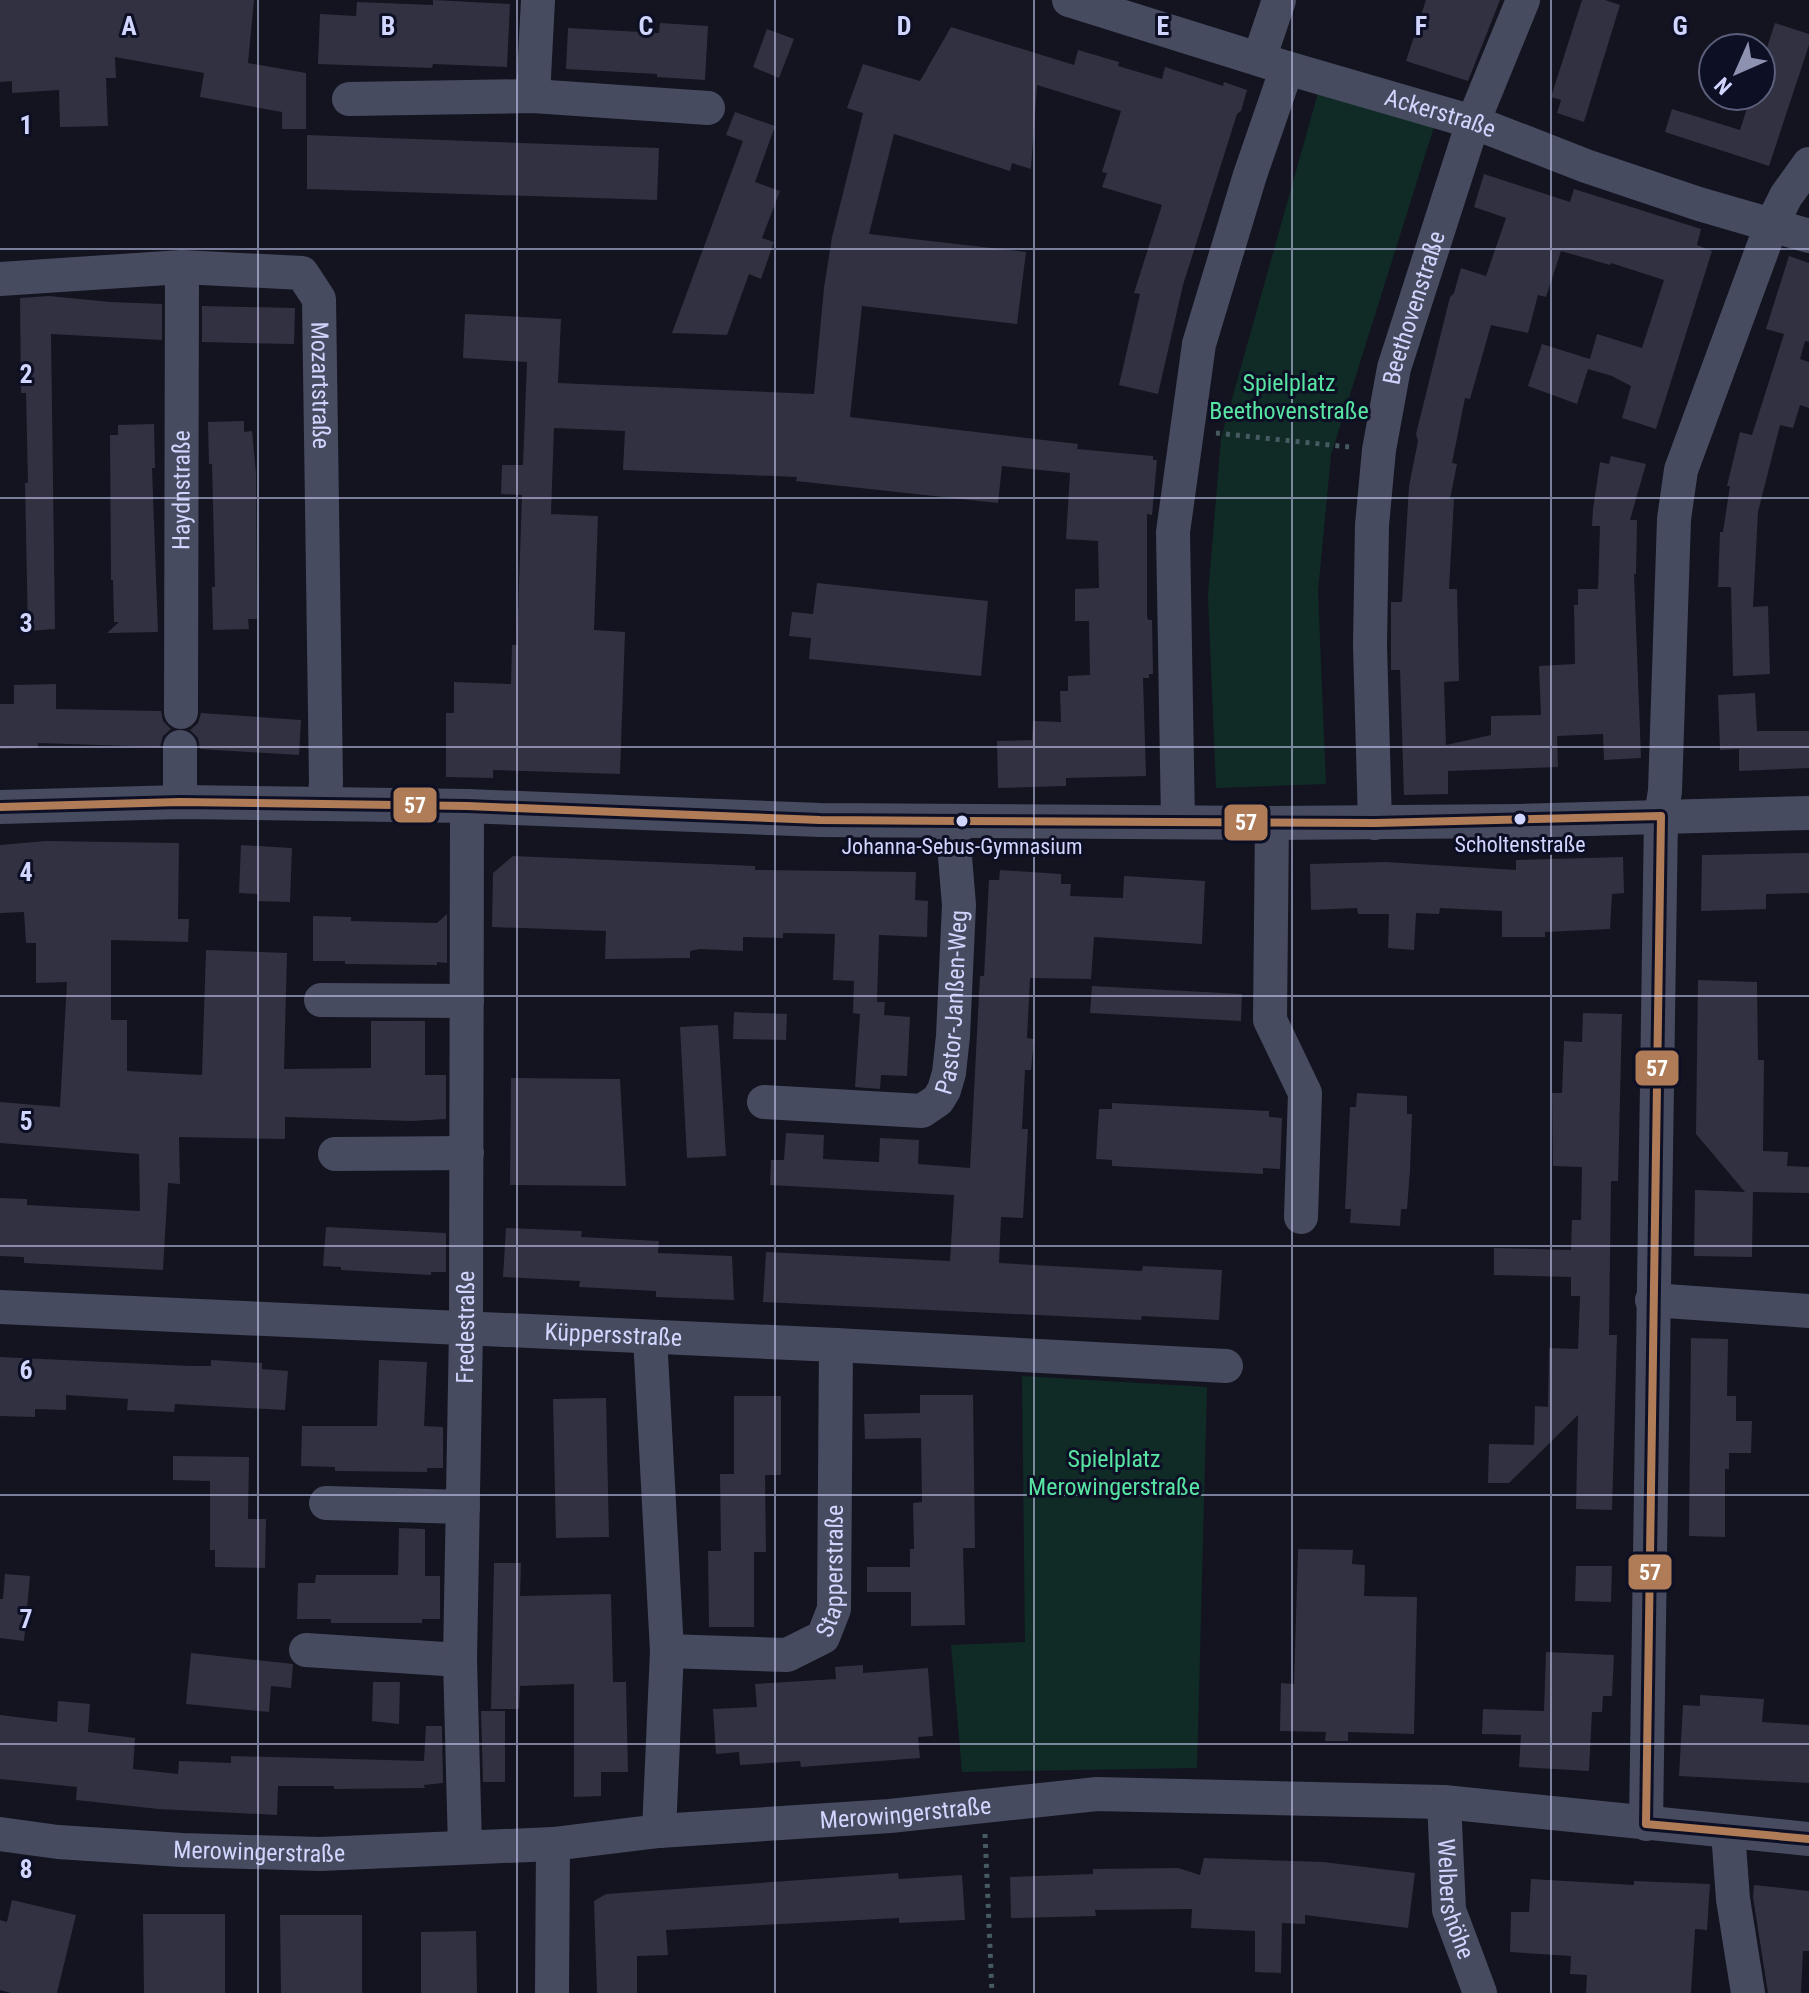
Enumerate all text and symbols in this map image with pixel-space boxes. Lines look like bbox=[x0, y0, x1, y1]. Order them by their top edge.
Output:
text: A bbox=[121, 11, 137, 41]
text: B bbox=[381, 11, 395, 41]
text: C bbox=[639, 11, 654, 41]
text: D bbox=[897, 11, 911, 41]
text: E bbox=[1157, 11, 1170, 41]
text: F bbox=[1415, 11, 1427, 41]
text: G bbox=[1672, 11, 1688, 41]
north arrow bbox=[1697, 32, 1777, 112]
text: N bbox=[1710, 72, 1737, 99]
street label: Ackerstraße bbox=[1382, 83, 1500, 143]
text: 1 bbox=[19, 110, 33, 140]
street label: Beethovenstraße bbox=[1377, 228, 1451, 387]
street label: Mozartstraße bbox=[305, 322, 335, 449]
text: 2 bbox=[19, 359, 33, 389]
park label: Spielplatz Beethovenstraße bbox=[1209, 369, 1369, 425]
street label: Haydnstraße bbox=[167, 430, 196, 550]
text: 3 bbox=[19, 608, 33, 638]
line badge: 57 bbox=[392, 786, 438, 824]
text: 57 bbox=[404, 793, 426, 818]
line badge: 57 bbox=[1223, 803, 1269, 842]
text: 57 bbox=[1235, 810, 1257, 835]
marker: Scholtenstraße bbox=[1512, 811, 1528, 827]
marker: Johanna-Sebus-Gymnasium bbox=[954, 813, 970, 829]
place label: Scholtenstraße bbox=[1455, 832, 1585, 857]
place label: Johanna-Sebus-Gymnasium bbox=[841, 834, 1083, 859]
text: 4 bbox=[19, 857, 33, 887]
street label: Pastor-Janßen-Weg bbox=[929, 909, 973, 1098]
line badge: 57 bbox=[1634, 1049, 1680, 1087]
text: 57 bbox=[1646, 1056, 1668, 1081]
text: 5 bbox=[19, 1106, 33, 1136]
street label: Fredestraße bbox=[451, 1271, 480, 1384]
street label: Küppersstraße bbox=[544, 1318, 683, 1352]
text: 6 bbox=[19, 1355, 33, 1385]
park label: Spielplatz Merowingerstraße bbox=[1028, 1445, 1200, 1501]
street label: Stapperstraße bbox=[810, 1505, 849, 1641]
line badge: 57 bbox=[1627, 1553, 1673, 1591]
text: 57 bbox=[1639, 1560, 1661, 1585]
text: 7 bbox=[19, 1604, 33, 1634]
street label: Merowingerstraße bbox=[819, 1791, 992, 1835]
street label: Merowingerstraße bbox=[173, 1836, 346, 1868]
street label: Welbershöhe bbox=[1432, 1838, 1480, 1963]
text: 8 bbox=[19, 1854, 33, 1884]

